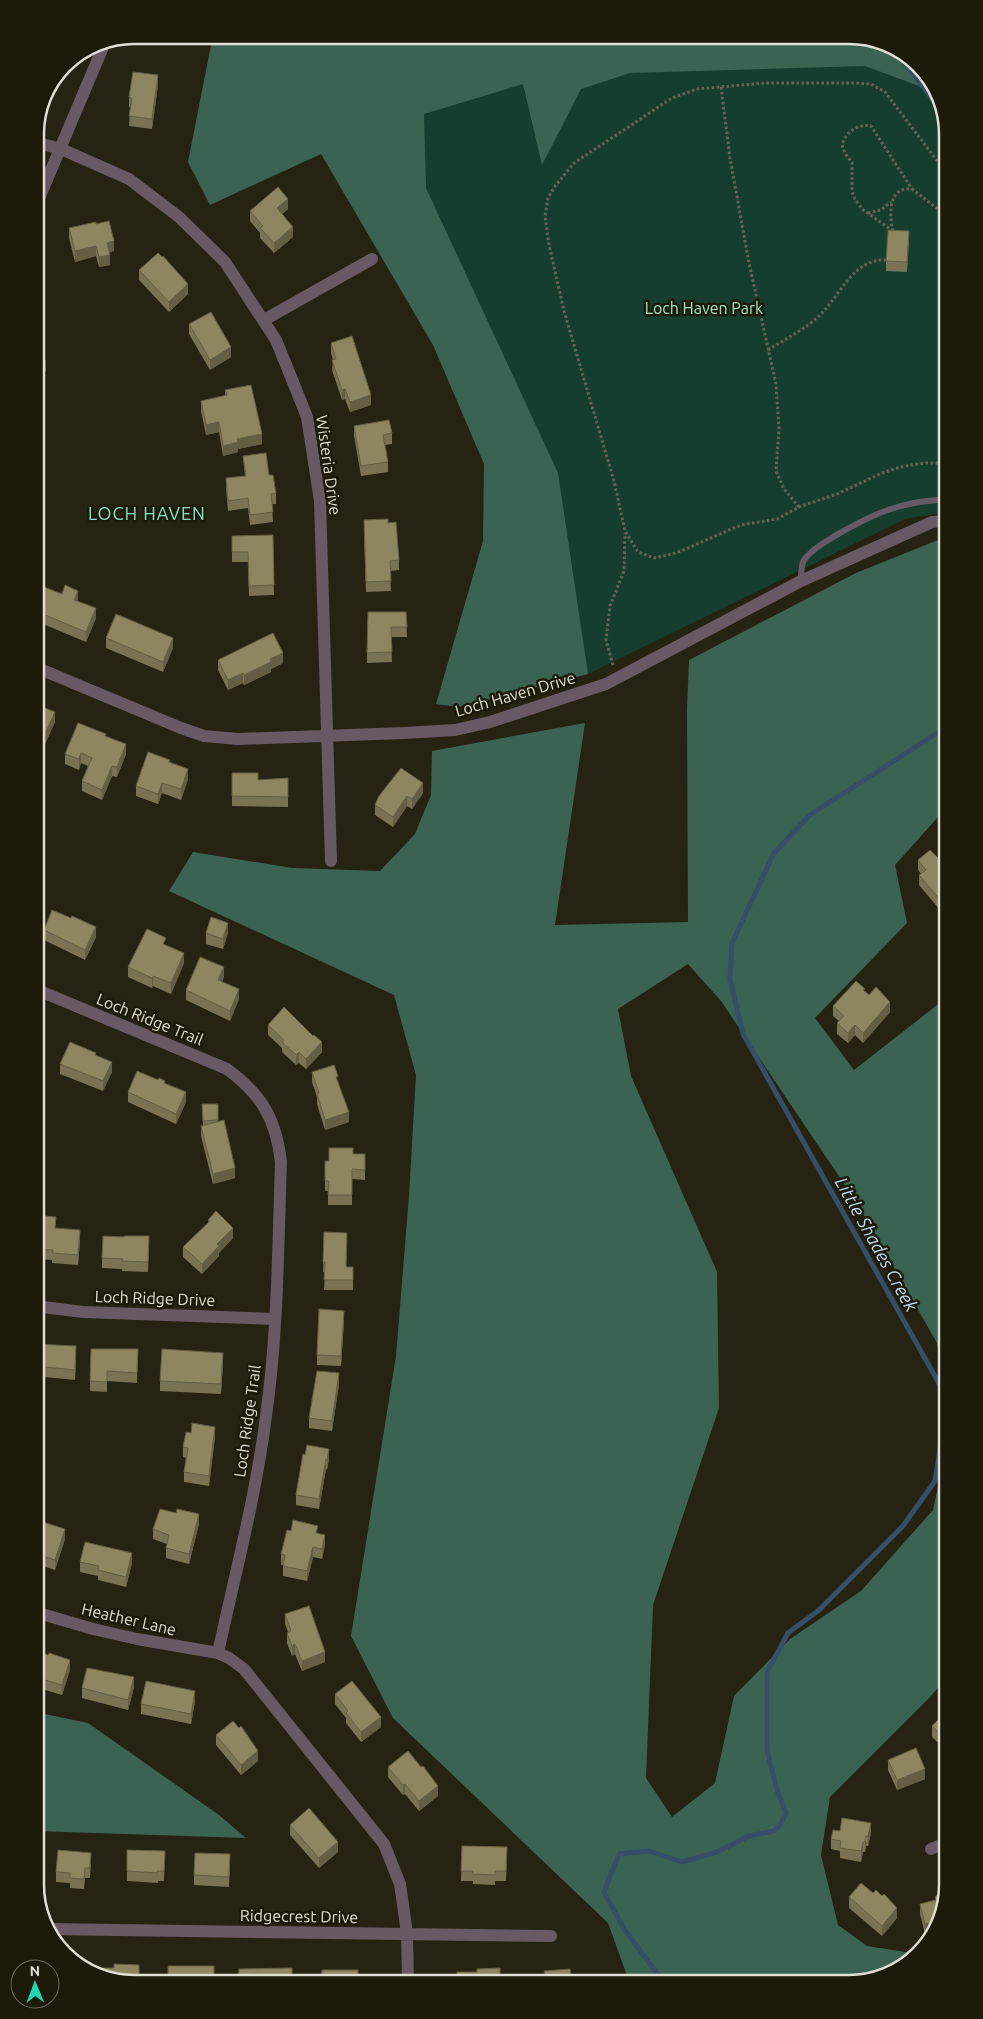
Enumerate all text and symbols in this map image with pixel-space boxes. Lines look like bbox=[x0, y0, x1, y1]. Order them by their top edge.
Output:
park label: Loch Haven Park bbox=[645, 299, 763, 317]
street label: Wisteria Drive bbox=[313, 414, 345, 516]
district label: LOCH HAVEN bbox=[88, 503, 206, 523]
street label: Loch Haven Drive bbox=[453, 668, 577, 720]
street label: Loch Ridge Trail bbox=[94, 989, 206, 1049]
water label: Little Shades Creek bbox=[832, 1173, 923, 1315]
street label: Loch Ridge Drive bbox=[94, 1287, 216, 1309]
street label: Loch Ridge Trail bbox=[230, 1364, 264, 1478]
street label: Heather Lane bbox=[80, 1599, 178, 1639]
street label: Ridgecrest Drive bbox=[240, 1906, 358, 1926]
north arrow bbox=[10, 1959, 60, 2009]
text: N bbox=[29, 1963, 40, 1979]

